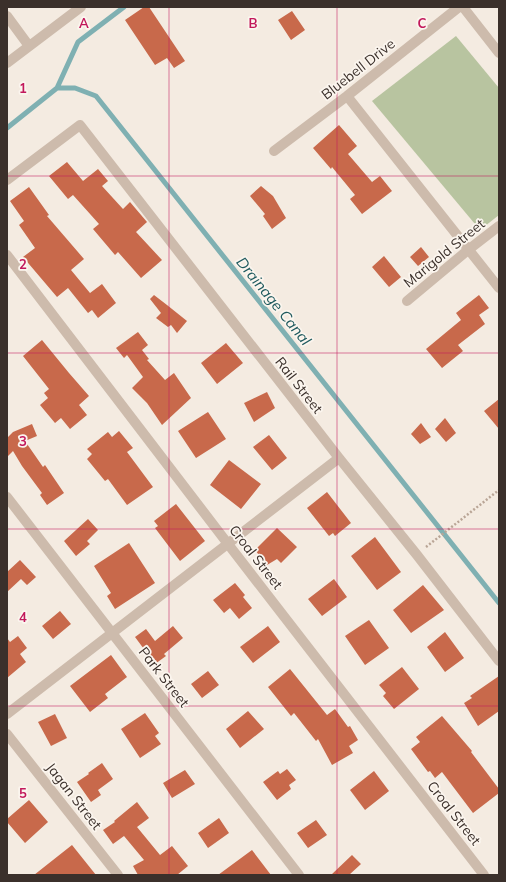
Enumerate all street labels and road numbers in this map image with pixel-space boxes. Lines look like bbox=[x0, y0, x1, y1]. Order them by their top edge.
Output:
street label: Bluebell Drive bbox=[318, 35, 398, 103]
street label: Marigold Street bbox=[400, 215, 488, 291]
street label: Rail Street bbox=[271, 353, 327, 417]
street label: Croal Street bbox=[225, 521, 287, 593]
street label: Park Street bbox=[135, 643, 193, 711]
street label: Jagan Street bbox=[42, 759, 106, 833]
street label: Croal Street bbox=[423, 777, 485, 849]

